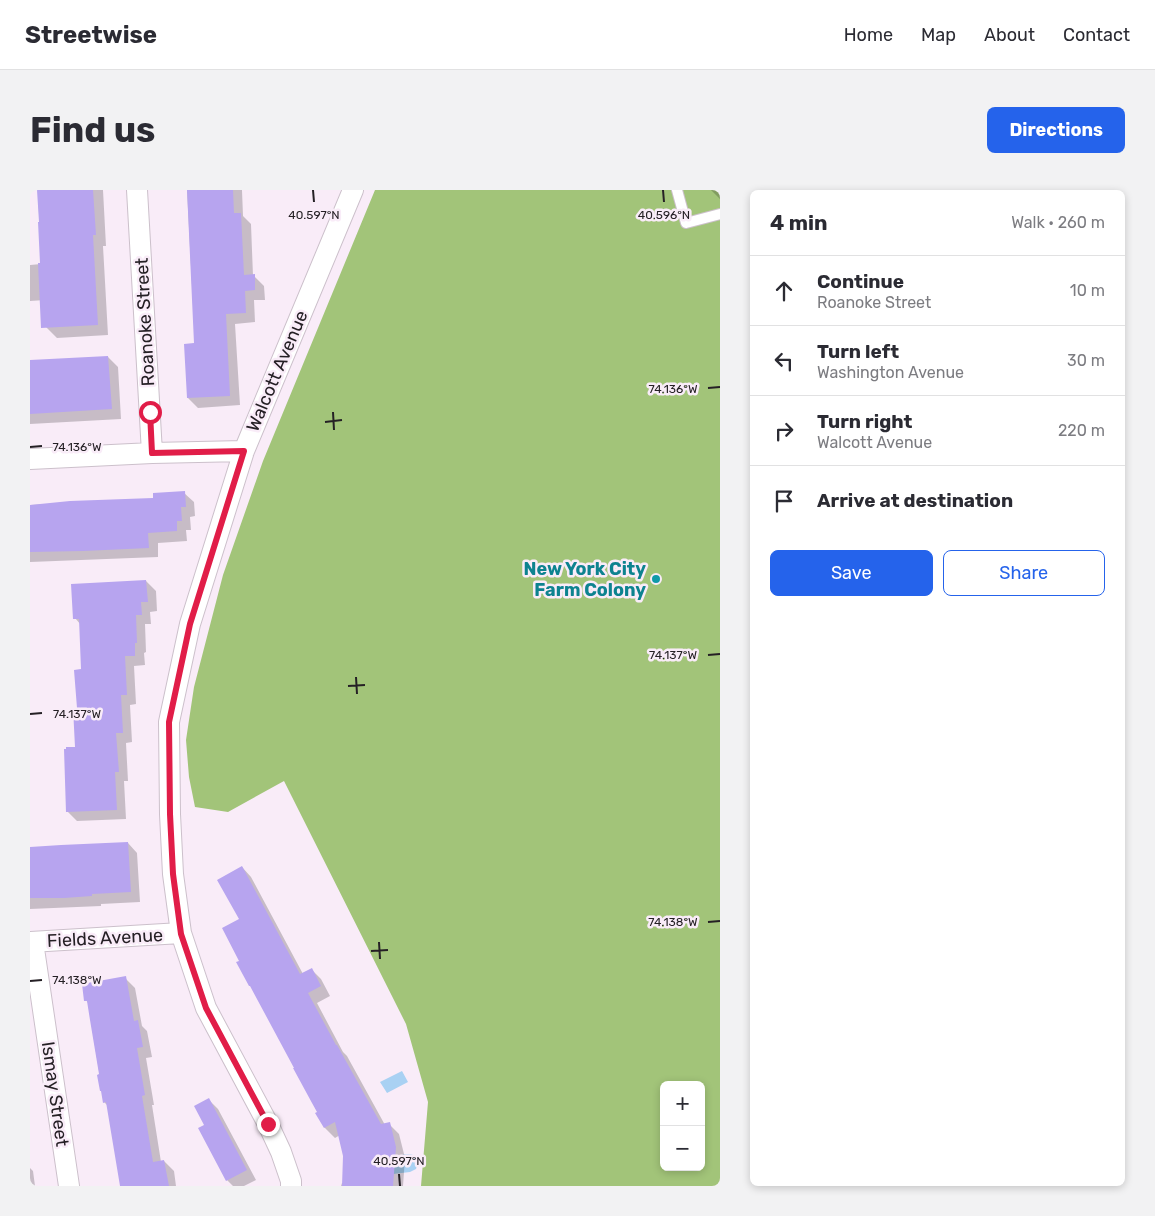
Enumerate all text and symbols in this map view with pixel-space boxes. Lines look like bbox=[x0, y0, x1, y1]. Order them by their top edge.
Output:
text: Streetwise bbox=[25, 21, 157, 49]
text: Home bbox=[844, 24, 893, 46]
text: Map bbox=[921, 24, 956, 46]
text: About bbox=[984, 24, 1035, 46]
text: Contact bbox=[1063, 24, 1130, 46]
button: Directions bbox=[987, 107, 1125, 153]
text: Find us bbox=[30, 109, 155, 151]
text: 40.597°N bbox=[288, 208, 340, 222]
text: 40.596°N bbox=[638, 208, 690, 222]
text: 4 min bbox=[770, 210, 828, 235]
text: Walk · 260 m bbox=[1011, 213, 1105, 232]
street label: Roanoke Street bbox=[131, 257, 159, 387]
text: Continue bbox=[817, 270, 904, 293]
icon: ahead bbox=[770, 277, 798, 305]
text: 10 m bbox=[1070, 281, 1105, 300]
text: Roanoke Street bbox=[817, 293, 931, 312]
street label: Walcott Avenue bbox=[242, 307, 312, 435]
text: Turn left bbox=[817, 340, 899, 363]
icon: left bbox=[770, 347, 798, 375]
text: 30 m bbox=[1067, 351, 1105, 370]
text: Washington Avenue bbox=[817, 363, 964, 382]
text: 74.136°W bbox=[648, 382, 698, 396]
route start bbox=[139, 401, 162, 424]
text: Turn right bbox=[817, 410, 912, 433]
icon: right bbox=[770, 417, 798, 445]
text: 220 m bbox=[1058, 421, 1105, 440]
text: Walcott Avenue bbox=[817, 433, 932, 452]
text: 74.136°W bbox=[52, 440, 102, 454]
icon: arrive bbox=[770, 487, 798, 515]
text: Arrive at destination bbox=[817, 489, 1013, 512]
button: Save bbox=[770, 550, 933, 596]
button: Share bbox=[943, 550, 1105, 596]
place label: New York City Farm Colony bbox=[524, 558, 646, 601]
marker: New York City Farm Colony bbox=[650, 573, 662, 585]
text: 74.137°W bbox=[649, 648, 697, 662]
text: 74.137°W bbox=[53, 707, 101, 721]
text: 74.138°W bbox=[648, 915, 698, 929]
street label: Fields Avenue bbox=[46, 924, 164, 952]
text: 74.138°W bbox=[52, 973, 102, 987]
street label: Ismay Street bbox=[37, 1040, 73, 1148]
map controls bbox=[660, 1081, 705, 1171]
button: + bbox=[660, 1081, 705, 1126]
route end bbox=[257, 1113, 280, 1136]
button: − bbox=[660, 1126, 705, 1171]
text: 40.597°N bbox=[373, 1154, 425, 1168]

